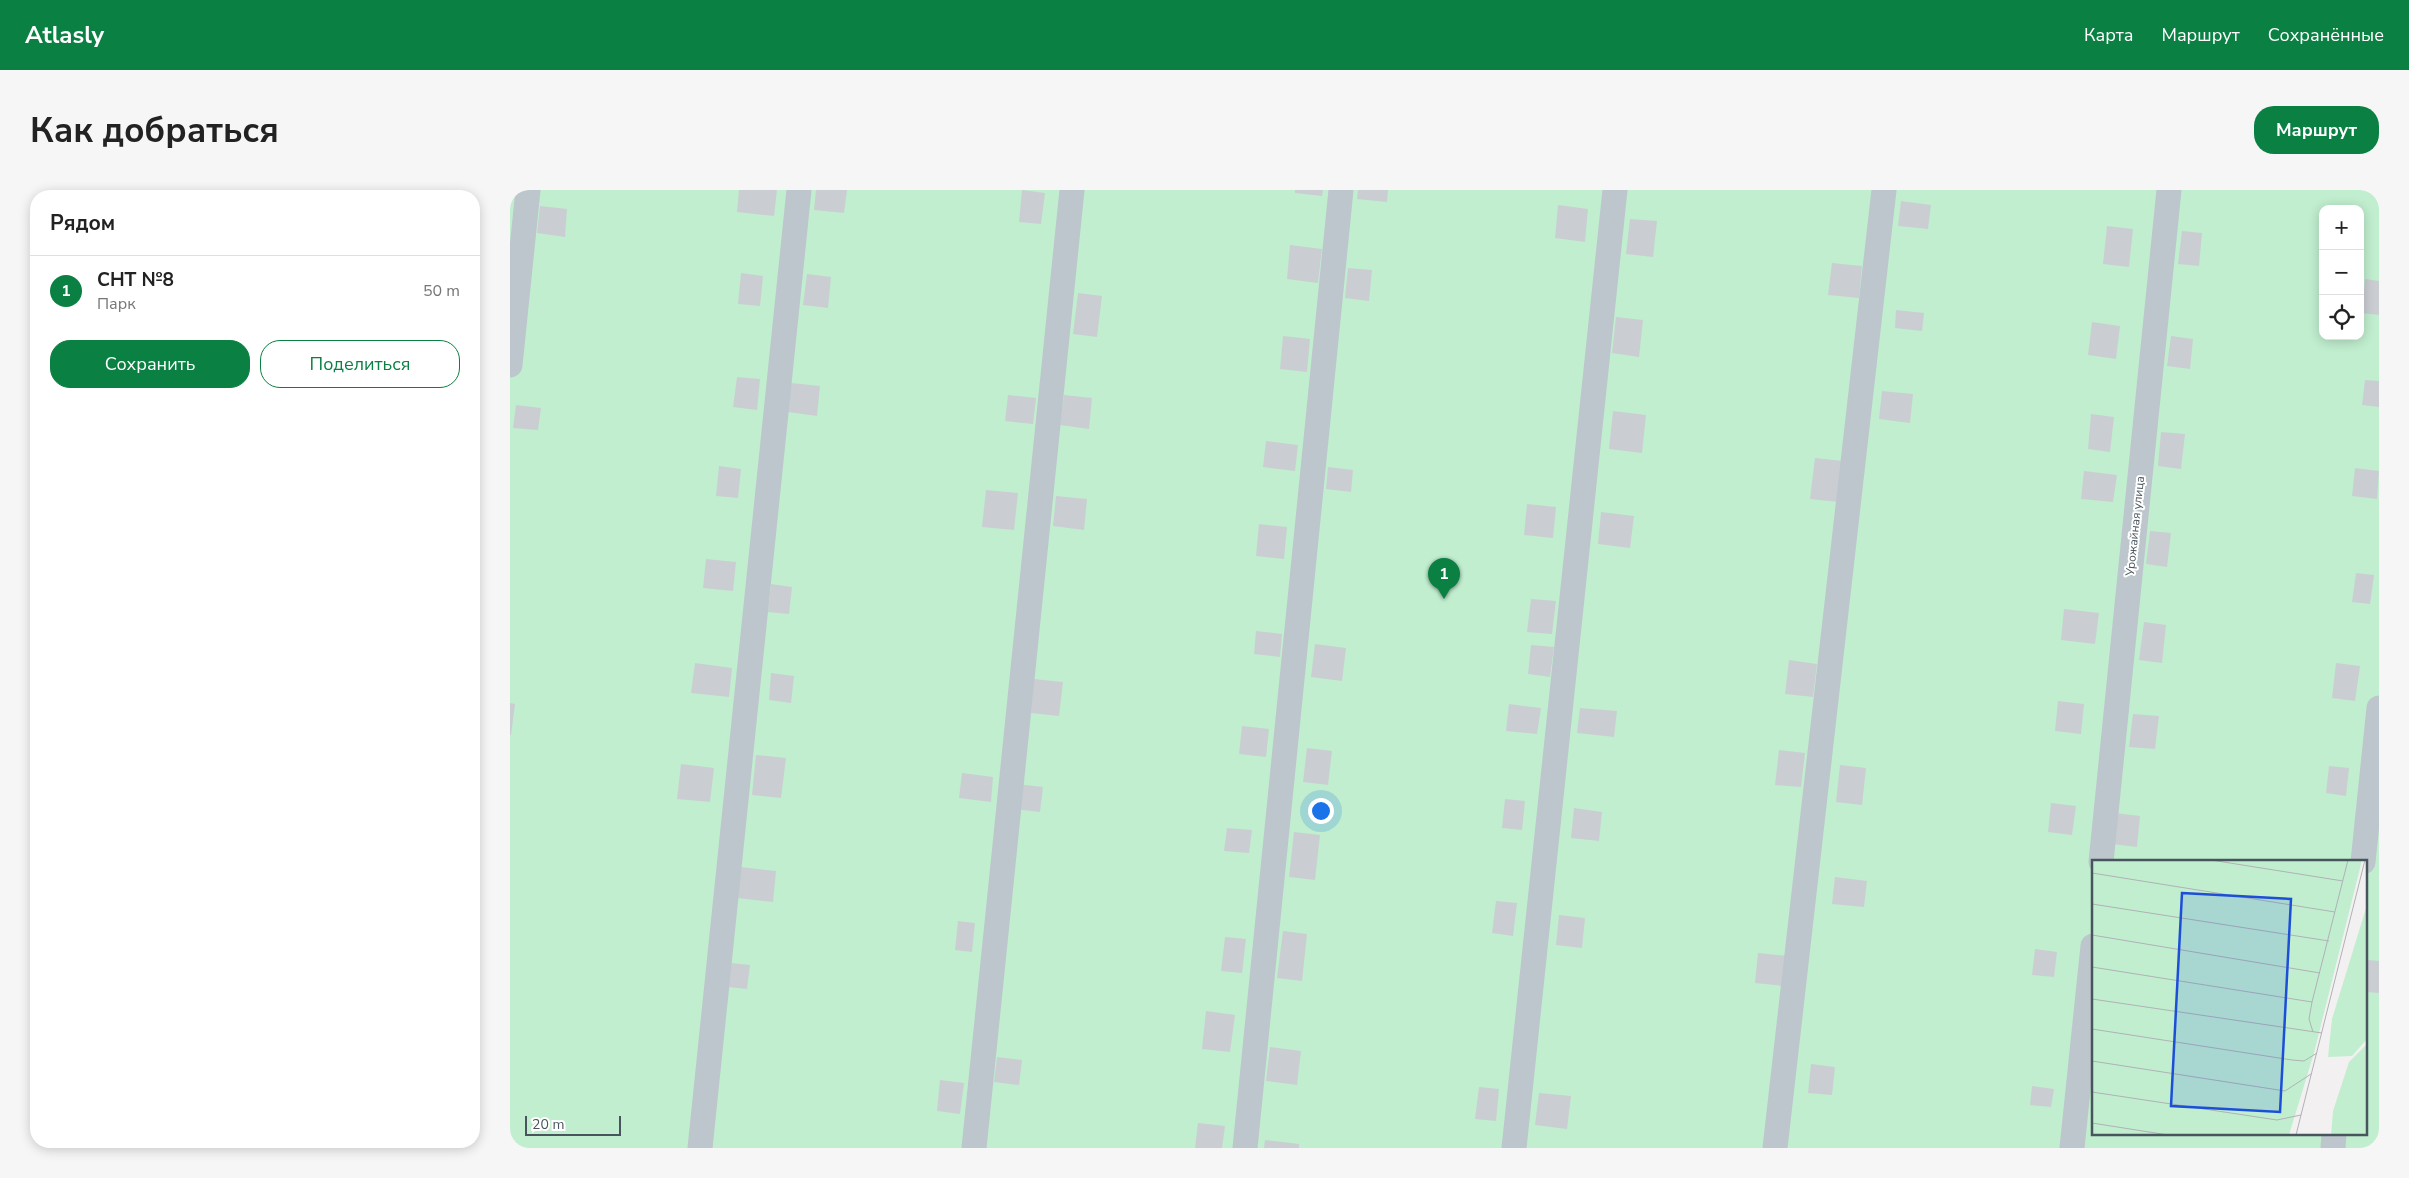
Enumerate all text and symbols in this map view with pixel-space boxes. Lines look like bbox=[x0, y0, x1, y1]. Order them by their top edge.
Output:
text: Atlasly bbox=[25, 19, 104, 51]
text: Карта bbox=[2084, 23, 2134, 47]
text: Маршрут bbox=[2162, 23, 2240, 47]
text: Сохранённые bbox=[2268, 23, 2384, 47]
button: Маршрут bbox=[2254, 106, 2379, 154]
text: Как добраться bbox=[30, 107, 279, 154]
map controls bbox=[2319, 205, 2364, 340]
button: + bbox=[2319, 205, 2364, 250]
text: Рядом bbox=[50, 209, 115, 237]
button: − bbox=[2319, 250, 2364, 295]
text: СНТ №8 bbox=[97, 267, 174, 293]
text: 1 bbox=[61, 280, 71, 302]
text: 50 m bbox=[423, 280, 460, 302]
text: Парк bbox=[97, 293, 136, 315]
button: locate bbox=[2319, 295, 2364, 340]
button: Сохранить bbox=[50, 340, 250, 388]
button: Поделиться bbox=[260, 340, 460, 388]
street label: Урожайная улица bbox=[2122, 475, 2148, 578]
pin: 1 bbox=[1428, 558, 1460, 599]
your location bbox=[1308, 798, 1334, 824]
inset map bbox=[2092, 860, 2366, 1136]
scale bar bbox=[525, 1113, 621, 1136]
text: 20 m bbox=[532, 1115, 564, 1134]

